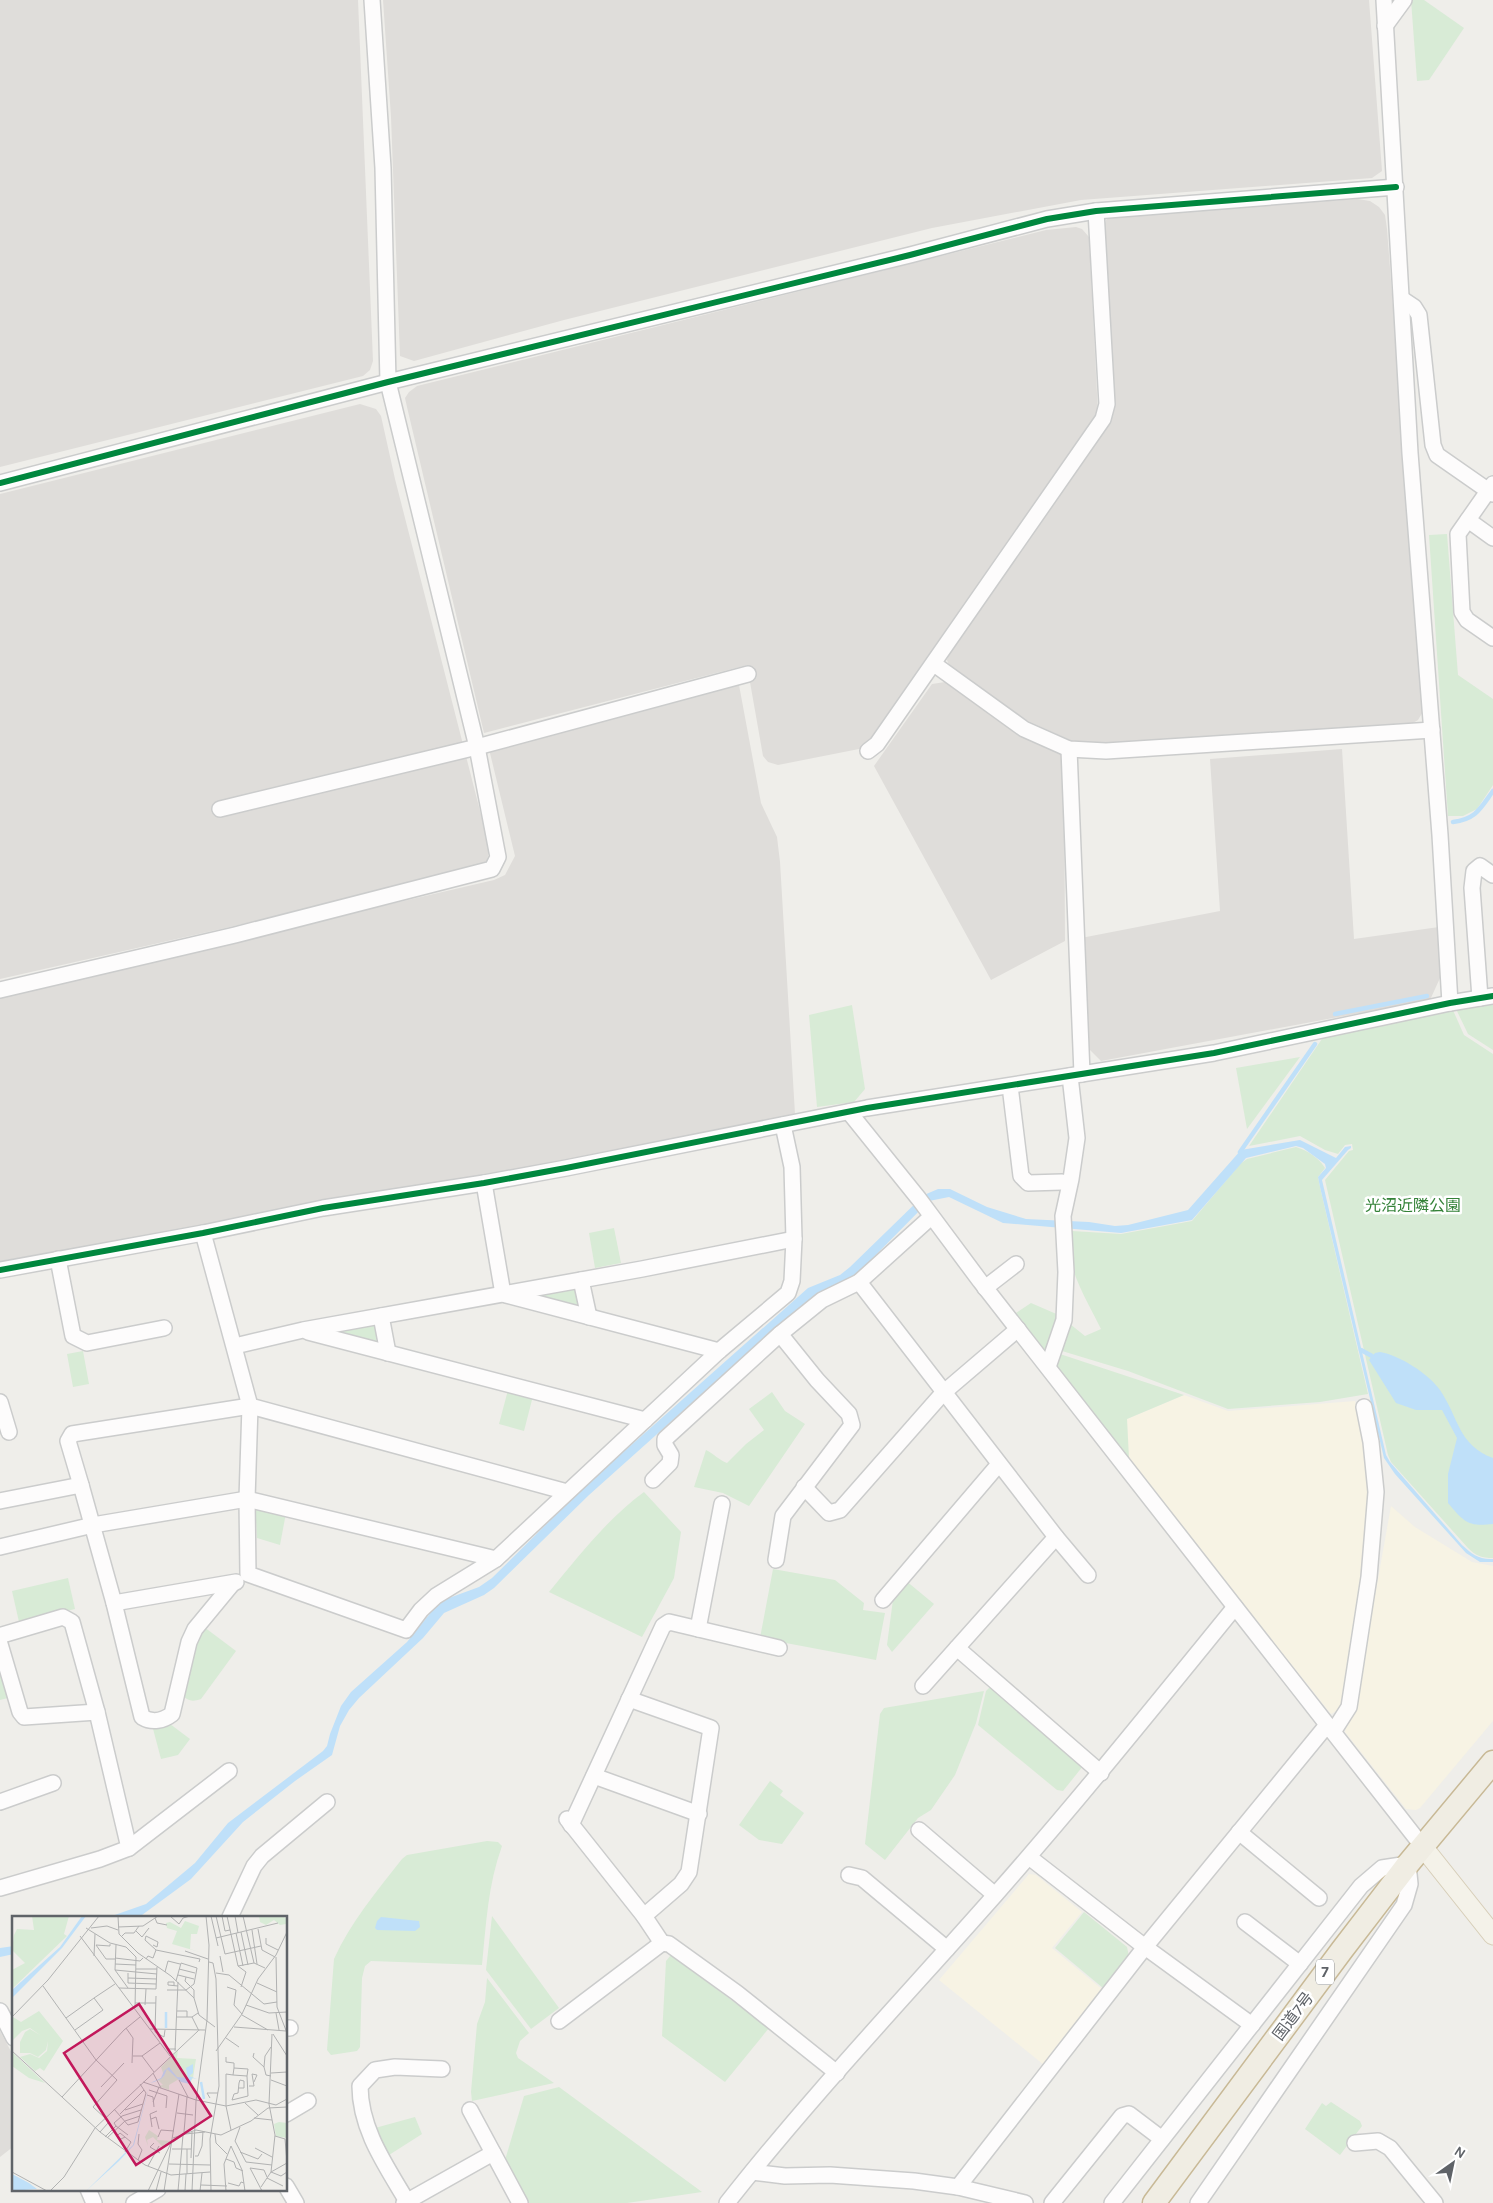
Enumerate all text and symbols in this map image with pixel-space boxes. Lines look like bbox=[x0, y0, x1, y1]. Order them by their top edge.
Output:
park label: 光沼近隣公園 bbox=[1365, 1196, 1461, 1215]
inset map bbox=[12, 1916, 288, 2190]
road number: 7 bbox=[1316, 1960, 1334, 1984]
street label: 国道7号 bbox=[1269, 1988, 1317, 2044]
north arrow bbox=[1428, 2138, 1478, 2188]
text: N bbox=[1451, 2143, 1469, 2162]

